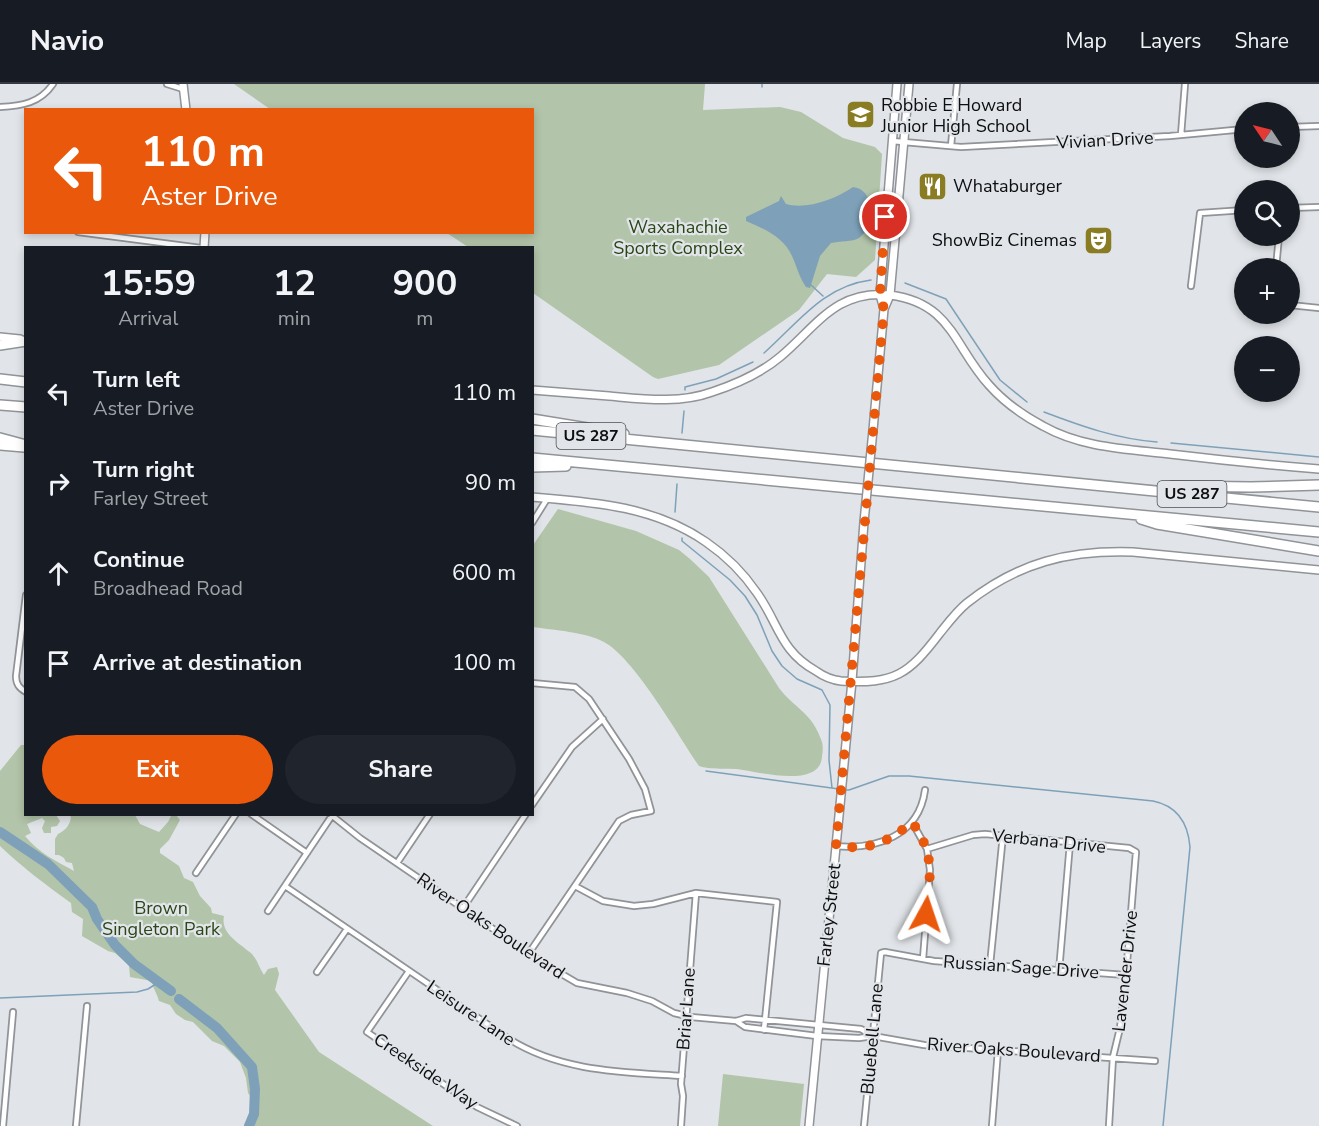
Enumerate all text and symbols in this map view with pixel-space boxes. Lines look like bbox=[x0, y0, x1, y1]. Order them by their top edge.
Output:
text: Navio bbox=[30, 22, 104, 60]
text: Map bbox=[1065, 27, 1107, 55]
text: Layers bbox=[1140, 27, 1201, 55]
text: Share bbox=[1234, 27, 1289, 55]
place label: Robbie E Howard Junior High School bbox=[880, 93, 1031, 138]
school or university icon: Robbie E Howard Junior High School bbox=[844, 99, 876, 131]
north arrow bbox=[1234, 102, 1300, 168]
map controls bbox=[1234, 102, 1300, 402]
text: 110 m bbox=[141, 124, 265, 181]
street label: Vivian Drive bbox=[1055, 125, 1154, 155]
icon: left bbox=[42, 132, 120, 210]
restaurant icon: Whataburger bbox=[916, 170, 948, 202]
place label: Whataburger bbox=[953, 174, 1062, 198]
text: Aster Drive bbox=[141, 178, 278, 215]
button: search bbox=[1234, 180, 1300, 246]
pin bbox=[859, 191, 910, 242]
icon: arrive bbox=[868, 200, 901, 233]
park label: Waxahachie Sports Complex bbox=[613, 215, 743, 260]
theatre icon: ShowBiz Cinemas bbox=[1082, 224, 1114, 256]
place label: ShowBiz Cinemas bbox=[932, 228, 1077, 252]
button: + bbox=[1234, 258, 1300, 324]
text: 15:59 bbox=[101, 259, 196, 308]
text: 12 bbox=[273, 259, 316, 308]
text: 900 bbox=[393, 259, 457, 308]
text: Arrival bbox=[118, 305, 178, 332]
text: min bbox=[278, 305, 311, 332]
text: m bbox=[416, 305, 433, 332]
button: − bbox=[1234, 336, 1300, 402]
text: Turn left bbox=[93, 365, 180, 395]
icon: left bbox=[42, 377, 75, 410]
text: 110 m bbox=[452, 378, 516, 408]
text: Aster Drive bbox=[93, 395, 194, 422]
road number: US 287 bbox=[556, 423, 626, 449]
text: Turn right bbox=[93, 455, 194, 485]
icon: right bbox=[42, 467, 75, 500]
text: 90 m bbox=[465, 468, 516, 498]
road number: US 287 bbox=[1158, 481, 1226, 507]
text: Farley Street bbox=[93, 485, 208, 512]
text: Continue bbox=[93, 545, 184, 575]
icon: ahead bbox=[42, 557, 75, 590]
text: 600 m bbox=[452, 558, 516, 588]
text: Broadhead Road bbox=[93, 575, 243, 602]
icon: arrive bbox=[42, 647, 75, 680]
text: Arrive at destination bbox=[93, 648, 302, 678]
text: 100 m bbox=[452, 648, 516, 678]
button: Exit bbox=[42, 735, 273, 804]
button: Share bbox=[285, 735, 516, 804]
street label: Verbana Drive bbox=[990, 823, 1107, 859]
street label: Farley Street bbox=[812, 862, 846, 968]
street label: River Oaks Boulevard bbox=[412, 867, 570, 985]
position arrow bbox=[894, 882, 958, 946]
park label: Brown Singleton Park bbox=[102, 896, 221, 941]
street label: Lavender Drive bbox=[1107, 909, 1143, 1033]
street label: Russian Sage Drive bbox=[942, 950, 1100, 984]
street label: Briar Lane bbox=[671, 967, 701, 1051]
street label: Leisure Lane bbox=[422, 975, 520, 1051]
street label: Bluebell Lane bbox=[855, 982, 889, 1096]
street label: Creekside Way bbox=[369, 1027, 484, 1115]
street label: River Oaks Boulevard bbox=[926, 1032, 1102, 1068]

